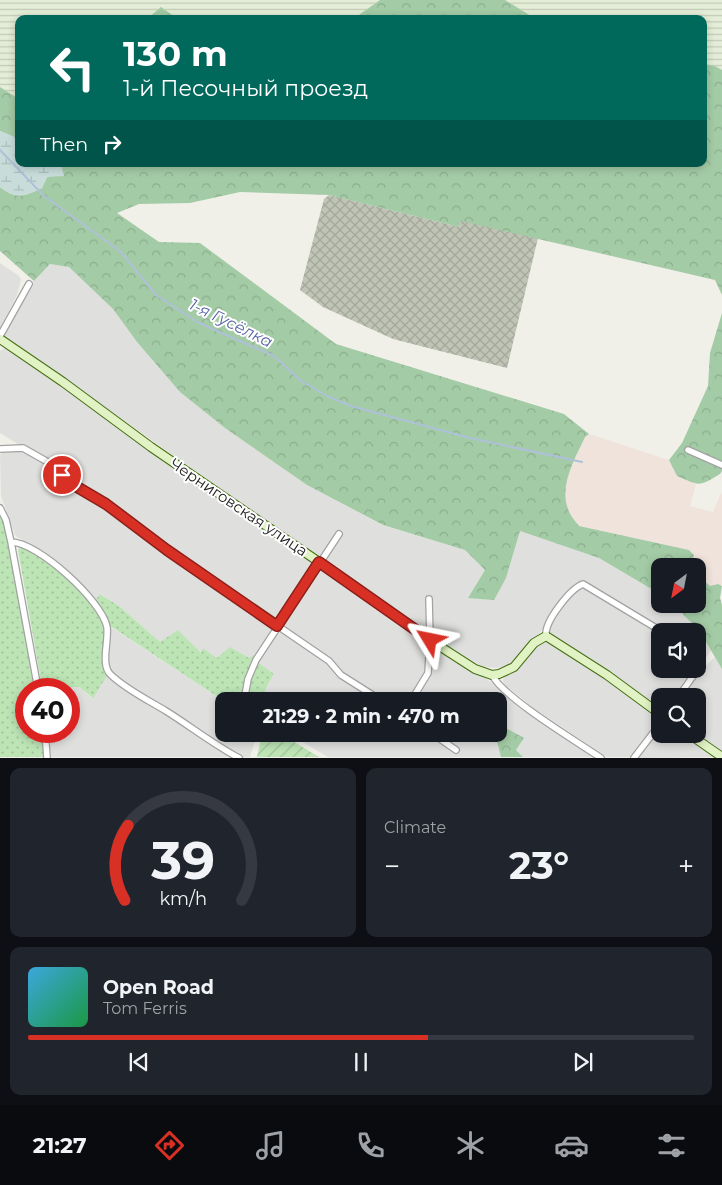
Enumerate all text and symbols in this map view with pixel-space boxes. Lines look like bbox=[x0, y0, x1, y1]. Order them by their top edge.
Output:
text: 130 m bbox=[123, 32, 228, 75]
icon: left bbox=[40, 35, 105, 100]
text: 1-й Песочный проезд bbox=[123, 75, 368, 102]
icon: right bbox=[98, 130, 126, 158]
text: Then bbox=[40, 133, 88, 156]
water label: 1-я Гусёлка bbox=[186, 295, 276, 351]
pin bbox=[41, 454, 83, 496]
street label: Черниговская улица bbox=[167, 454, 311, 560]
icon: arrive bbox=[48, 461, 76, 489]
north arrow bbox=[651, 558, 706, 612]
map controls bbox=[651, 558, 706, 743]
position arrow bbox=[403, 613, 455, 665]
button: sound bbox=[651, 623, 706, 678]
speed limit sign: 40 bbox=[15, 678, 80, 743]
button: search bbox=[651, 688, 706, 743]
text: 21:29 · 2 min · 470 m bbox=[262, 705, 460, 728]
text: Climate bbox=[384, 818, 446, 837]
text: 39 bbox=[150, 829, 215, 892]
text: 23° bbox=[509, 842, 569, 889]
text: − bbox=[384, 849, 400, 883]
text: + bbox=[678, 849, 694, 883]
text: km/h bbox=[159, 888, 207, 909]
text: Open Road bbox=[103, 976, 214, 999]
text: Tom Ferris bbox=[103, 999, 187, 1018]
icon: previous bbox=[125, 1048, 153, 1076]
icon: pause bbox=[347, 1048, 375, 1076]
icon: next bbox=[569, 1048, 597, 1076]
icon: directions bbox=[152, 1128, 187, 1163]
icon: music bbox=[253, 1128, 288, 1163]
icon: phone bbox=[353, 1128, 388, 1163]
icon: climate bbox=[453, 1128, 488, 1163]
icon: car bbox=[554, 1128, 589, 1163]
icon: filters bbox=[654, 1128, 689, 1163]
text: 21:27 bbox=[33, 1132, 87, 1159]

